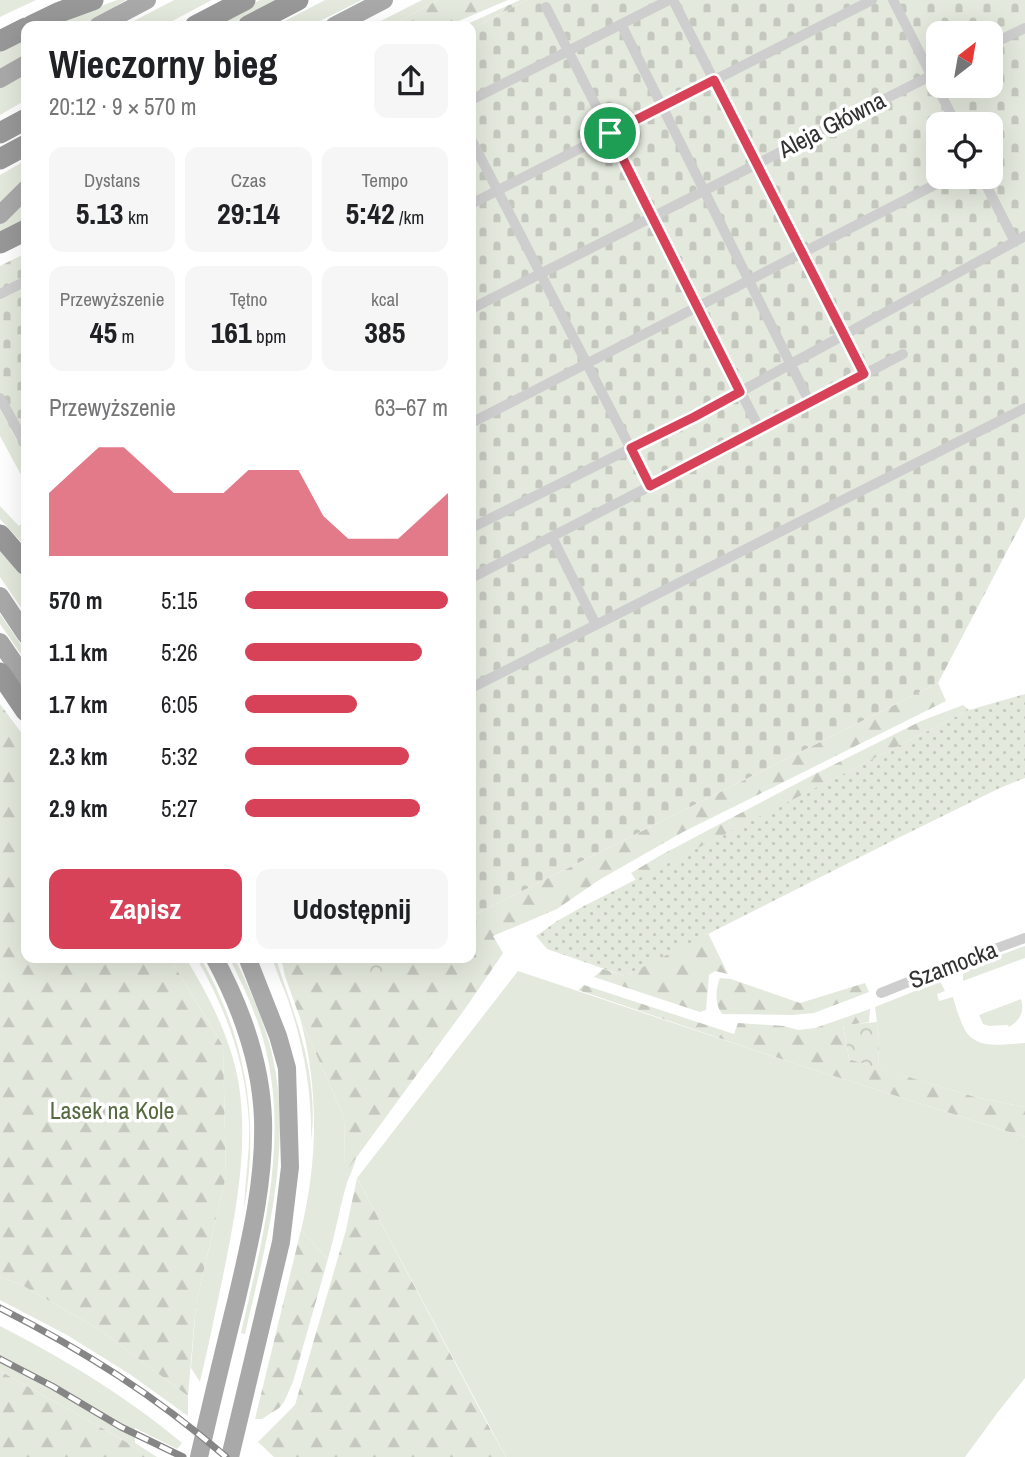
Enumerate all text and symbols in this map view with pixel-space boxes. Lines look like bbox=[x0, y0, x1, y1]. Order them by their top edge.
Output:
north arrow bbox=[926, 21, 1003, 98]
map controls bbox=[926, 21, 1003, 189]
text: Wieczorny bieg bbox=[49, 39, 277, 90]
button: share bbox=[374, 44, 448, 118]
street label: Aleja Główna bbox=[772, 84, 891, 165]
text: 20:12 · 9 × 570 m bbox=[49, 91, 196, 122]
pin bbox=[580, 103, 640, 163]
button: locate bbox=[926, 112, 1003, 189]
icon: arrive bbox=[591, 114, 629, 152]
text: Dystans bbox=[84, 167, 140, 193]
text: Czas bbox=[231, 167, 266, 193]
text: Tempo bbox=[361, 167, 408, 193]
text: 5.13 bbox=[76, 193, 124, 233]
text: 29:14 bbox=[217, 193, 280, 233]
text: 5:42 bbox=[345, 193, 395, 233]
text: km bbox=[124, 204, 149, 230]
text: /km bbox=[395, 204, 424, 230]
text: Przewyższenie bbox=[60, 286, 165, 312]
text: Tętno bbox=[229, 286, 268, 312]
text: kcal bbox=[371, 286, 399, 312]
text: 45 bbox=[90, 312, 117, 352]
text: 161 bbox=[211, 312, 252, 352]
text: 385 bbox=[364, 312, 405, 352]
text: m bbox=[117, 323, 135, 349]
text: bpm bbox=[252, 323, 286, 349]
text: Przewyższenie bbox=[49, 392, 176, 423]
text: 63–67 m bbox=[375, 392, 448, 423]
text: 570 m bbox=[49, 585, 102, 616]
text: 5:15 bbox=[161, 585, 198, 616]
text: 1.1 km bbox=[49, 637, 108, 668]
text: 5:26 bbox=[161, 637, 198, 668]
text: 1.7 km bbox=[49, 689, 108, 720]
text: 6:05 bbox=[161, 689, 198, 720]
text: 2.3 km bbox=[49, 741, 108, 772]
text: 5:32 bbox=[161, 741, 198, 772]
text: 2.9 km bbox=[49, 793, 108, 824]
text: 5:27 bbox=[161, 793, 198, 824]
button: Zapisz bbox=[49, 869, 242, 949]
button: Udostępnij bbox=[256, 869, 448, 949]
street label: Szamocka bbox=[904, 933, 1001, 995]
park label: Lasek na Kole bbox=[50, 1094, 174, 1126]

